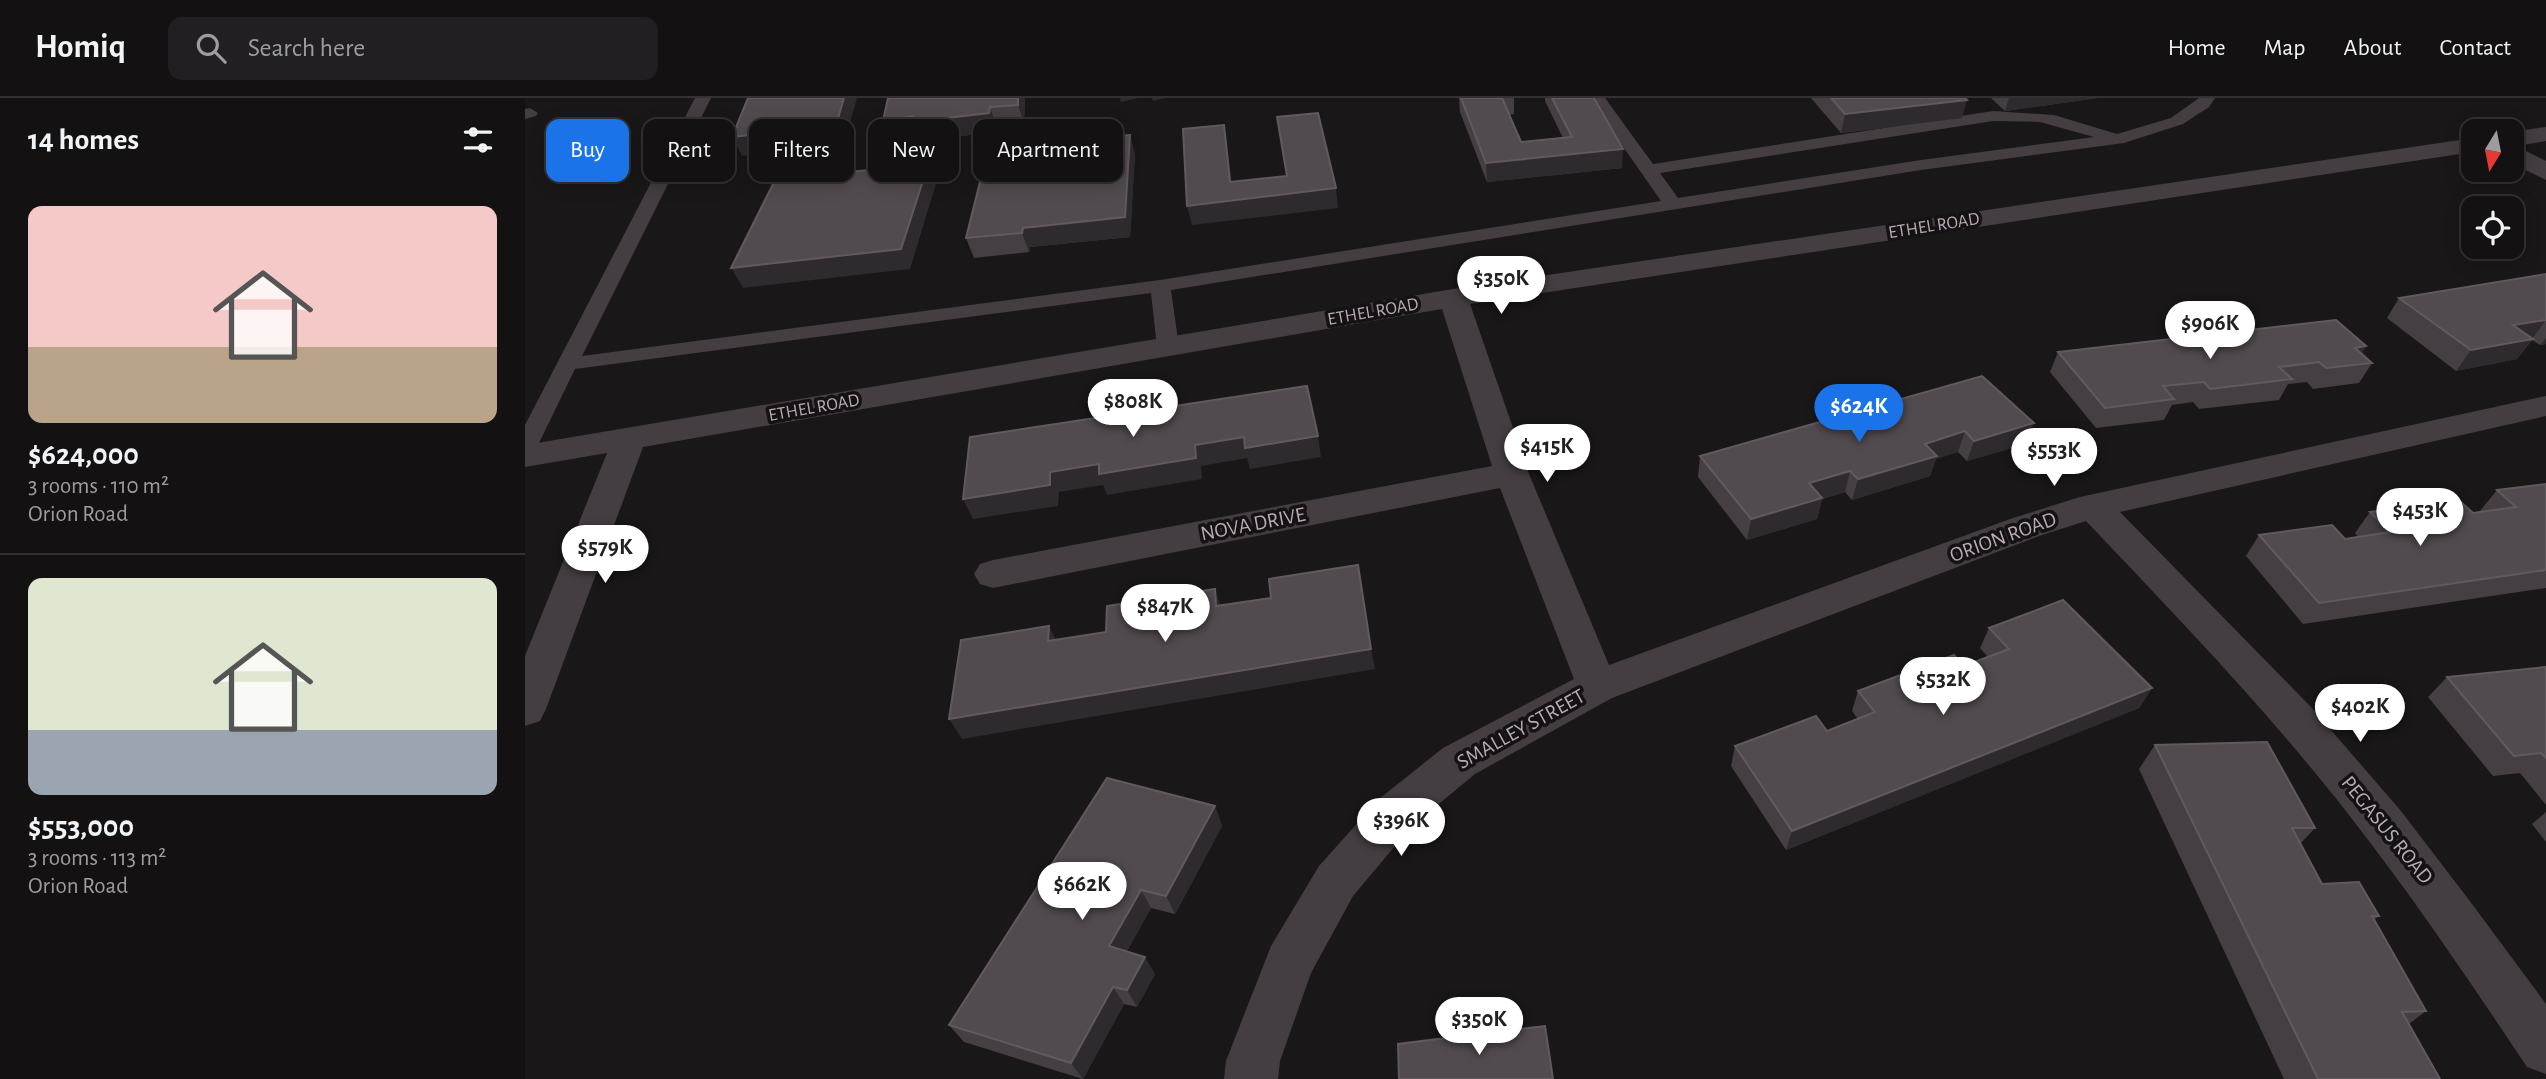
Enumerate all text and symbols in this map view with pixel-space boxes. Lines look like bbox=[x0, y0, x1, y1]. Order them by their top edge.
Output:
search box bbox=[168, 17, 658, 80]
icon: search bbox=[192, 29, 230, 67]
text: Homiq bbox=[35, 31, 126, 64]
text: Search here bbox=[248, 35, 365, 61]
text: Home bbox=[2168, 36, 2226, 60]
text: Map bbox=[2264, 36, 2306, 60]
text: About bbox=[2344, 36, 2401, 60]
text: Contact bbox=[2439, 36, 2511, 60]
chip: Buy bbox=[546, 119, 629, 182]
chip: Rent bbox=[643, 119, 735, 182]
chip: Filters bbox=[749, 119, 854, 182]
chip: New bbox=[868, 119, 959, 182]
chip: Apartment bbox=[973, 119, 1123, 182]
north arrow bbox=[2461, 119, 2523, 182]
map controls bbox=[2461, 119, 2524, 259]
icon: filters bbox=[459, 121, 497, 159]
text: 14 homes bbox=[28, 125, 139, 155]
button: locate bbox=[2461, 196, 2524, 259]
street label: ETHEL ROAD bbox=[1887, 210, 1981, 242]
icon: home bbox=[200, 252, 326, 378]
pin: $350K bbox=[1452, 256, 1550, 316]
text: $350K bbox=[1473, 267, 1529, 290]
street label: ETHEL ROAD bbox=[1326, 295, 1420, 329]
pin: $906K bbox=[2161, 302, 2259, 361]
text: $906K bbox=[2181, 312, 2239, 335]
pin: $808K bbox=[1084, 380, 1182, 439]
pin: $624K bbox=[1810, 384, 1908, 444]
text: $808K bbox=[1104, 390, 1162, 413]
street label: ETHEL ROAD bbox=[767, 391, 861, 425]
text: $624K bbox=[1830, 395, 1888, 418]
pin: $415K bbox=[1498, 424, 1596, 484]
pin: $553K bbox=[2005, 428, 2103, 488]
text: $415K bbox=[1520, 435, 1574, 458]
text: $553K bbox=[2027, 439, 2081, 462]
text: $624,000 bbox=[28, 440, 139, 470]
text: 3 rooms · 110 m² bbox=[28, 475, 169, 498]
pin: $453K bbox=[2371, 489, 2469, 548]
text: $453K bbox=[2392, 499, 2448, 522]
text: Orion Road bbox=[28, 503, 128, 526]
street label: NOVA DRIVE bbox=[1199, 504, 1307, 544]
street label: ORION ROAD bbox=[1947, 508, 2059, 566]
pin: $579K bbox=[556, 526, 654, 585]
text: $579K bbox=[578, 536, 632, 559]
pin: $847K bbox=[1116, 584, 1214, 644]
text: $847K bbox=[1137, 595, 1193, 618]
icon: home bbox=[200, 624, 326, 750]
pin: $532K bbox=[1894, 658, 1992, 717]
text: $532K bbox=[1916, 668, 1970, 691]
pin: $402K bbox=[2311, 684, 2409, 744]
street label: SMALLEY STREET bbox=[1453, 685, 1589, 773]
text: $402K bbox=[2331, 695, 2389, 718]
street label: PEGASUS ROAD bbox=[2337, 772, 2437, 888]
pin: $396K bbox=[1352, 798, 1450, 858]
text: $396K bbox=[1373, 809, 1429, 832]
text: $553,000 bbox=[28, 812, 134, 842]
text: 3 rooms · 113 m² bbox=[28, 847, 166, 870]
pin: $662K bbox=[1033, 862, 1131, 922]
text: $662K bbox=[1054, 873, 1110, 896]
text: Orion Road bbox=[28, 875, 128, 898]
pin: $350K bbox=[1430, 998, 1528, 1057]
text: $350K bbox=[1451, 1008, 1507, 1031]

